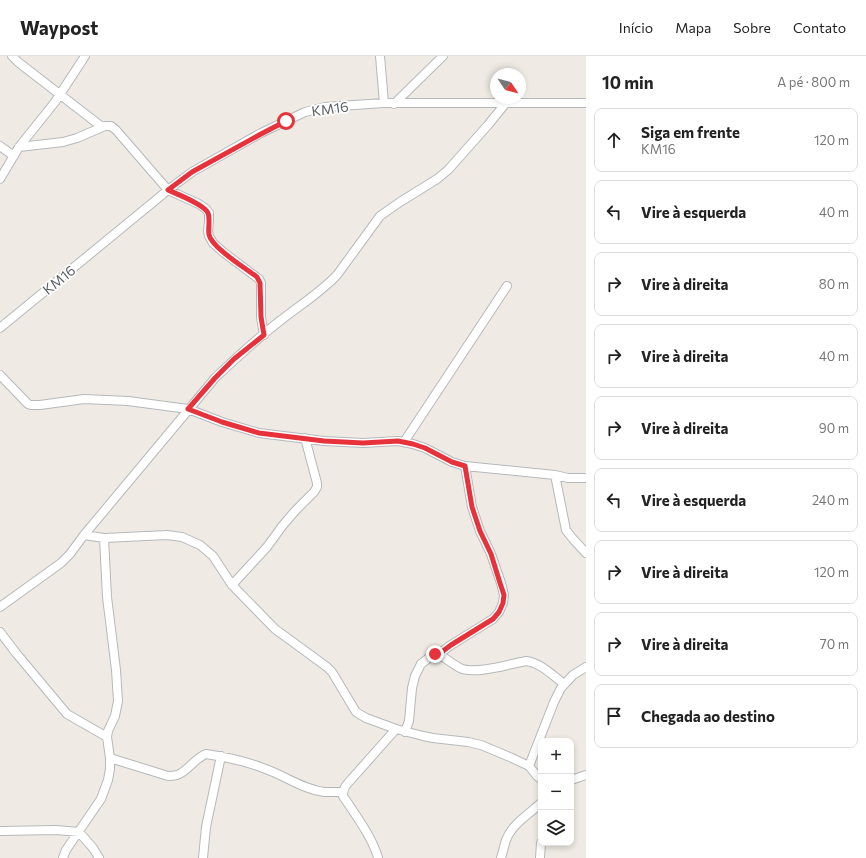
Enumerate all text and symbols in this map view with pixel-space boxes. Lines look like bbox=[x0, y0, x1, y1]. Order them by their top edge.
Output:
text: Waypost bbox=[20, 16, 98, 39]
text: Início bbox=[619, 19, 653, 36]
text: Mapa bbox=[675, 19, 711, 36]
text: Sobre bbox=[733, 19, 771, 36]
text: Contato bbox=[793, 19, 846, 36]
north arrow bbox=[490, 68, 526, 104]
text: 10 min bbox=[602, 72, 654, 93]
text: A pé · 800 m bbox=[777, 74, 850, 90]
street label: KM16 bbox=[310, 97, 350, 120]
route start bbox=[277, 112, 295, 130]
text: Siga em frente bbox=[641, 123, 740, 141]
icon: ahead bbox=[603, 129, 625, 151]
text: 120 m bbox=[814, 132, 849, 148]
text: KM16 bbox=[641, 141, 676, 157]
icon: left bbox=[603, 201, 625, 223]
text: Vire à esquerda bbox=[641, 203, 746, 221]
text: 40 m bbox=[819, 204, 849, 220]
street label: KM16 bbox=[39, 261, 79, 298]
icon: right bbox=[603, 273, 625, 295]
text: Vire à direita bbox=[641, 275, 729, 293]
text: 80 m bbox=[819, 276, 849, 292]
icon: right bbox=[603, 345, 625, 367]
text: Vire à direita bbox=[641, 347, 729, 365]
text: 40 m bbox=[819, 348, 849, 364]
icon: right bbox=[603, 417, 625, 439]
text: Vire à direita bbox=[641, 419, 729, 437]
text: 90 m bbox=[819, 420, 849, 436]
icon: left bbox=[603, 489, 625, 511]
text: Vire à esquerda bbox=[641, 491, 746, 509]
text: 240 m bbox=[812, 492, 849, 508]
icon: right bbox=[603, 561, 625, 583]
text: Vire à direita bbox=[641, 563, 729, 581]
text: 120 m bbox=[814, 564, 849, 580]
icon: right bbox=[603, 633, 625, 655]
text: Vire à direita bbox=[641, 635, 729, 653]
text: 70 m bbox=[820, 636, 849, 652]
route end bbox=[426, 645, 444, 663]
icon: arrive bbox=[603, 705, 625, 727]
text: Chegada ao destino bbox=[641, 707, 775, 725]
map controls bbox=[538, 738, 574, 846]
button: + bbox=[538, 738, 574, 774]
button: − bbox=[538, 774, 574, 810]
button: layers bbox=[538, 810, 574, 846]

